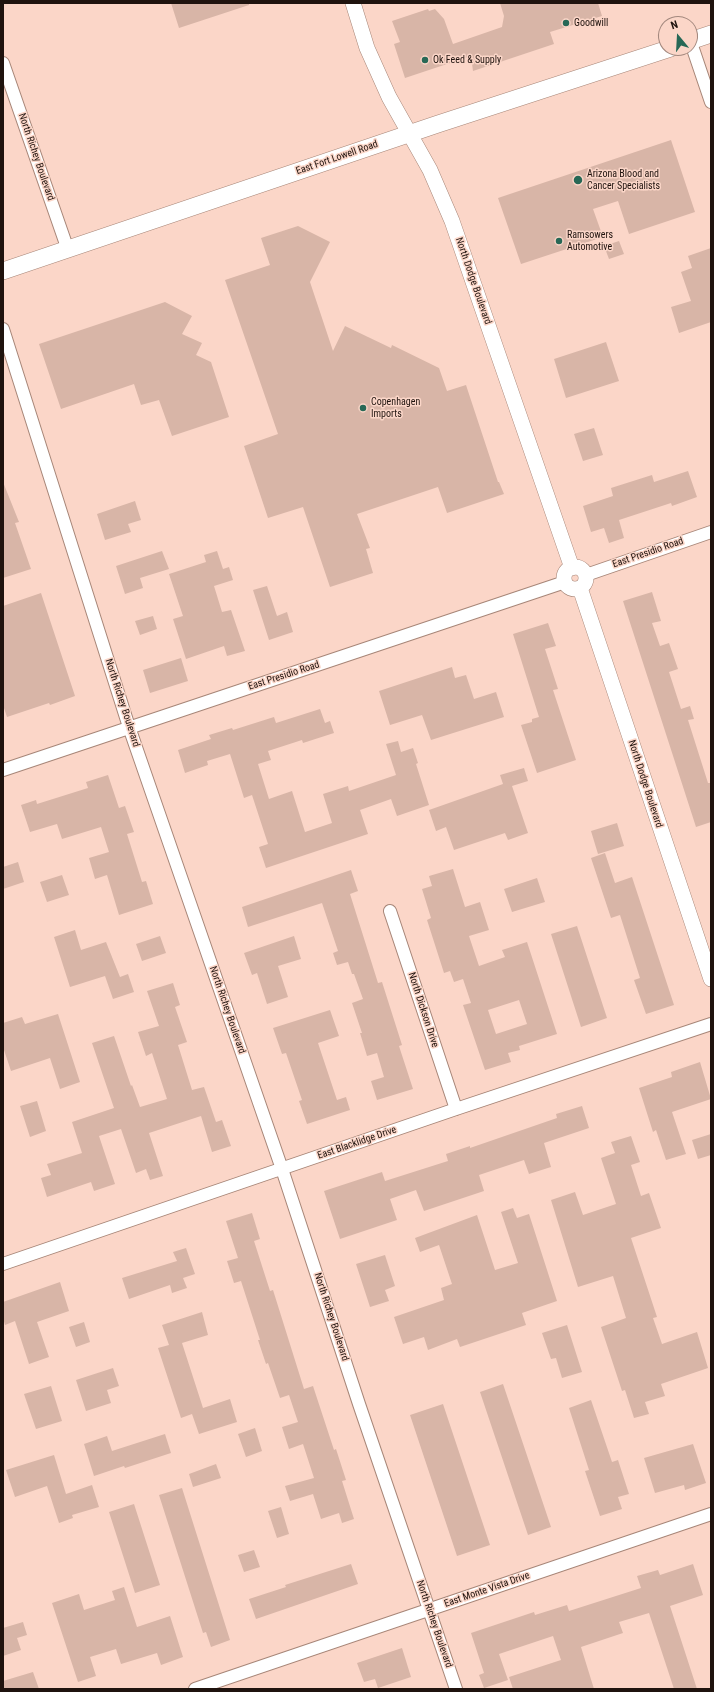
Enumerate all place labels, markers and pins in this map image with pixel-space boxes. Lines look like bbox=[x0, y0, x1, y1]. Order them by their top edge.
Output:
place label: Goodwill bbox=[574, 17, 608, 29]
marker: Goodwill bbox=[561, 18, 571, 28]
place label: Ok Feed & Supply bbox=[433, 54, 501, 66]
marker: Ok Feed & Supply bbox=[420, 55, 430, 65]
place label: Arizona Blood and Cancer Specialists bbox=[587, 168, 660, 192]
marker: Arizona Blood and Cancer Specialists bbox=[572, 174, 584, 186]
place label: Ramsowers Automotive bbox=[567, 229, 613, 252]
marker: Ramsowers Automotive bbox=[554, 236, 564, 246]
place label: Copenhagen Imports bbox=[371, 396, 420, 420]
marker: Copenhagen Imports bbox=[358, 403, 368, 413]

